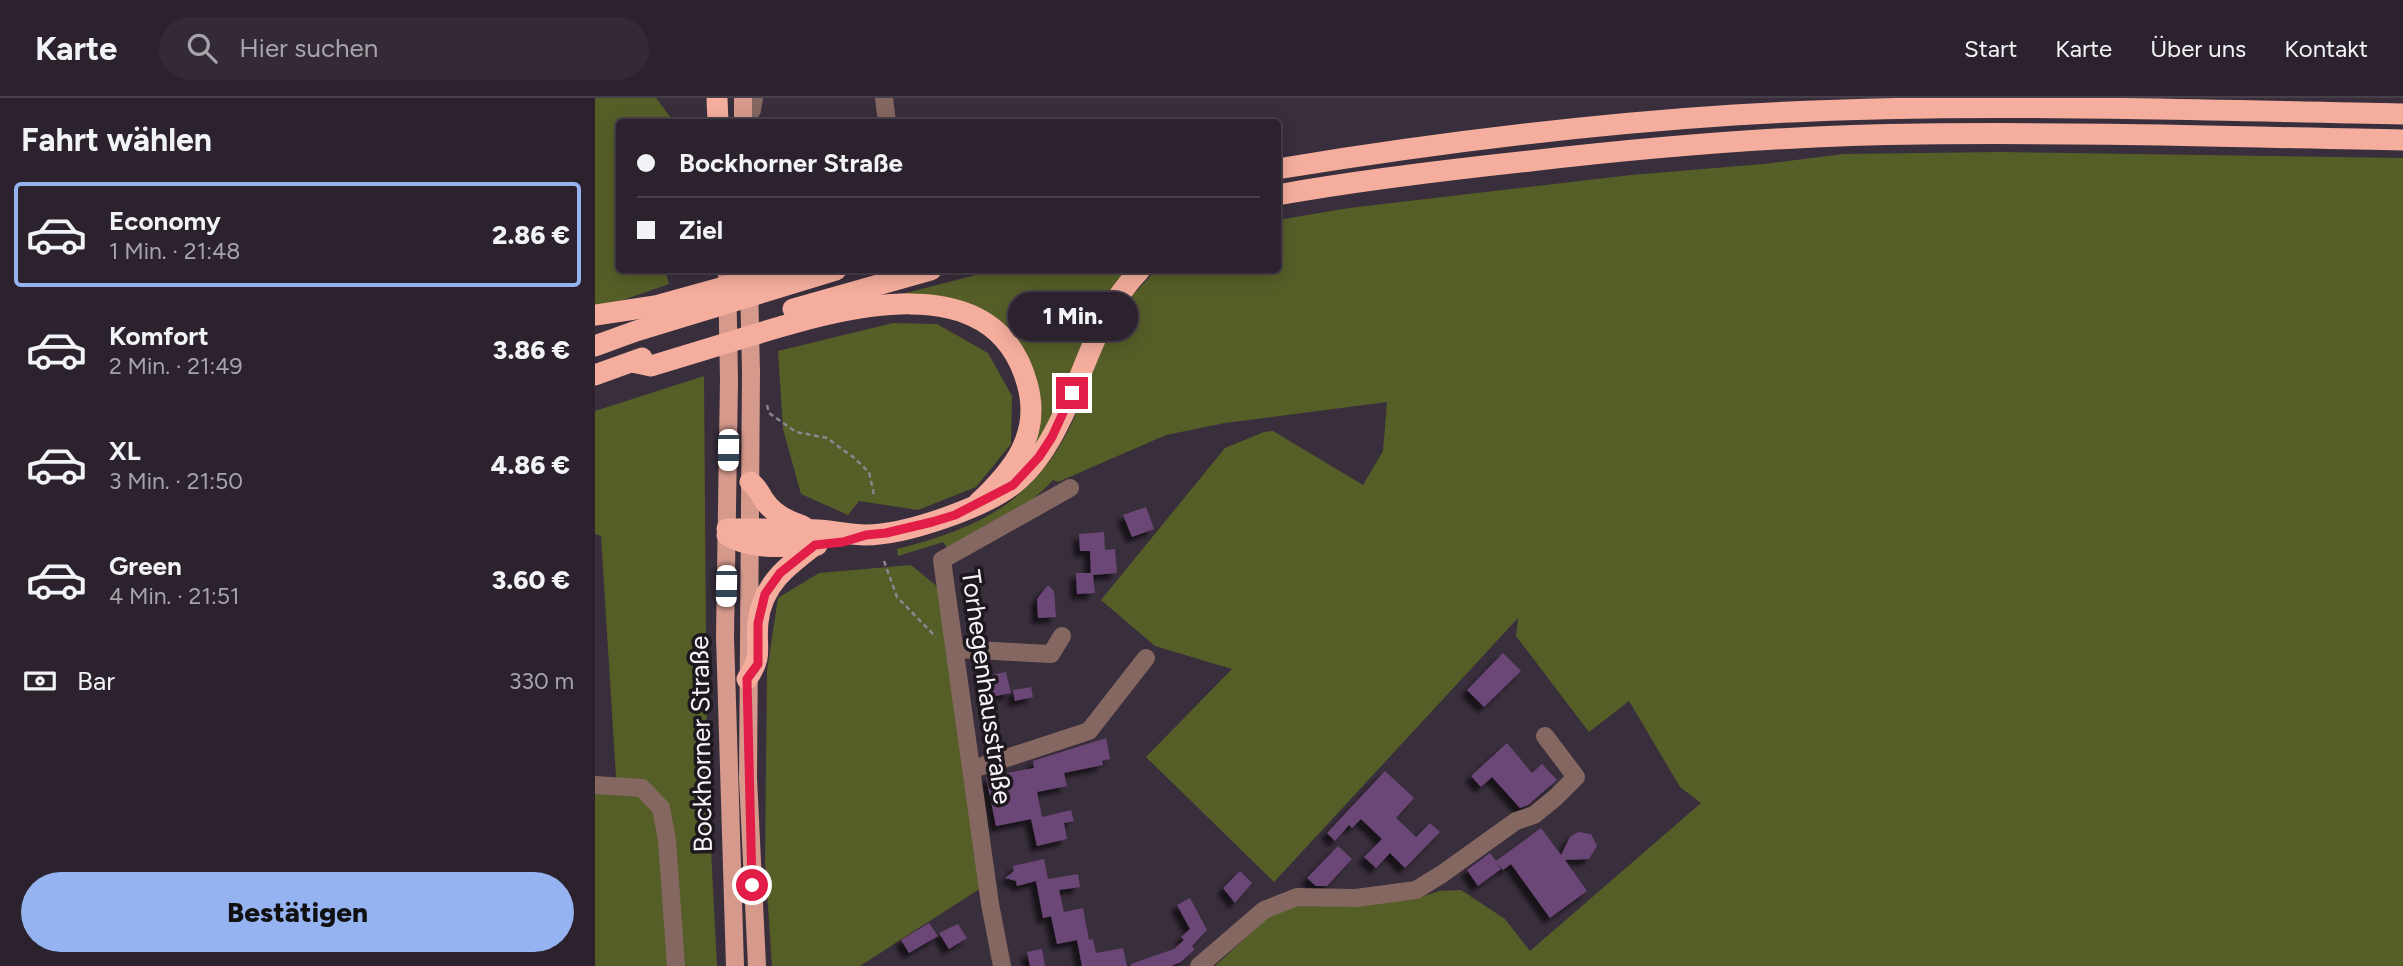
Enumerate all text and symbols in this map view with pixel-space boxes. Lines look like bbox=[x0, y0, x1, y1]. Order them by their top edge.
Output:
search box bbox=[159, 17, 649, 80]
text: Karte bbox=[35, 29, 117, 68]
icon: search bbox=[183, 29, 221, 67]
text: Hier suchen bbox=[239, 32, 378, 64]
text: Start bbox=[1964, 34, 2017, 63]
text: Karte bbox=[2055, 34, 2112, 63]
text: Über uns bbox=[2150, 34, 2246, 63]
text: Kontakt bbox=[2284, 34, 2368, 63]
text: Fahrt wählen bbox=[21, 121, 212, 159]
text: Bockhorner Straße bbox=[679, 147, 903, 179]
icon: car bbox=[25, 203, 88, 266]
text: Economy bbox=[109, 205, 221, 237]
text: Ziel bbox=[679, 214, 723, 246]
text: 2.86 € bbox=[492, 219, 570, 251]
text: 1 Min. · 21:48 bbox=[109, 237, 240, 265]
callout: 1 Min. bbox=[1007, 292, 1137, 341]
text: 1 Min. bbox=[1043, 302, 1103, 330]
icon: car bbox=[25, 318, 88, 381]
text: Komfort bbox=[109, 320, 209, 352]
text: 3.86 € bbox=[493, 334, 570, 366]
text: 2 Min. · 21:49 bbox=[109, 352, 243, 380]
route end bbox=[1056, 377, 1088, 409]
car bbox=[718, 429, 739, 471]
icon: car bbox=[25, 433, 88, 496]
text: XL bbox=[109, 435, 141, 467]
text: 4.86 € bbox=[491, 449, 570, 481]
text: 3 Min. · 21:50 bbox=[109, 467, 243, 495]
icon: car bbox=[25, 548, 88, 611]
text: Green bbox=[109, 550, 182, 582]
text: 3.60 € bbox=[492, 564, 570, 596]
car bbox=[716, 565, 737, 607]
street label: Torhegenhausstraße bbox=[955, 568, 1019, 806]
text: 4 Min. · 21:51 bbox=[109, 582, 239, 610]
street label: Bockhorner Straße bbox=[683, 635, 719, 853]
icon: cash bbox=[21, 662, 59, 700]
text: Bar bbox=[77, 665, 115, 697]
text: 330 m bbox=[509, 667, 574, 695]
route start bbox=[736, 869, 768, 901]
button: Bestätigen bbox=[21, 872, 574, 952]

